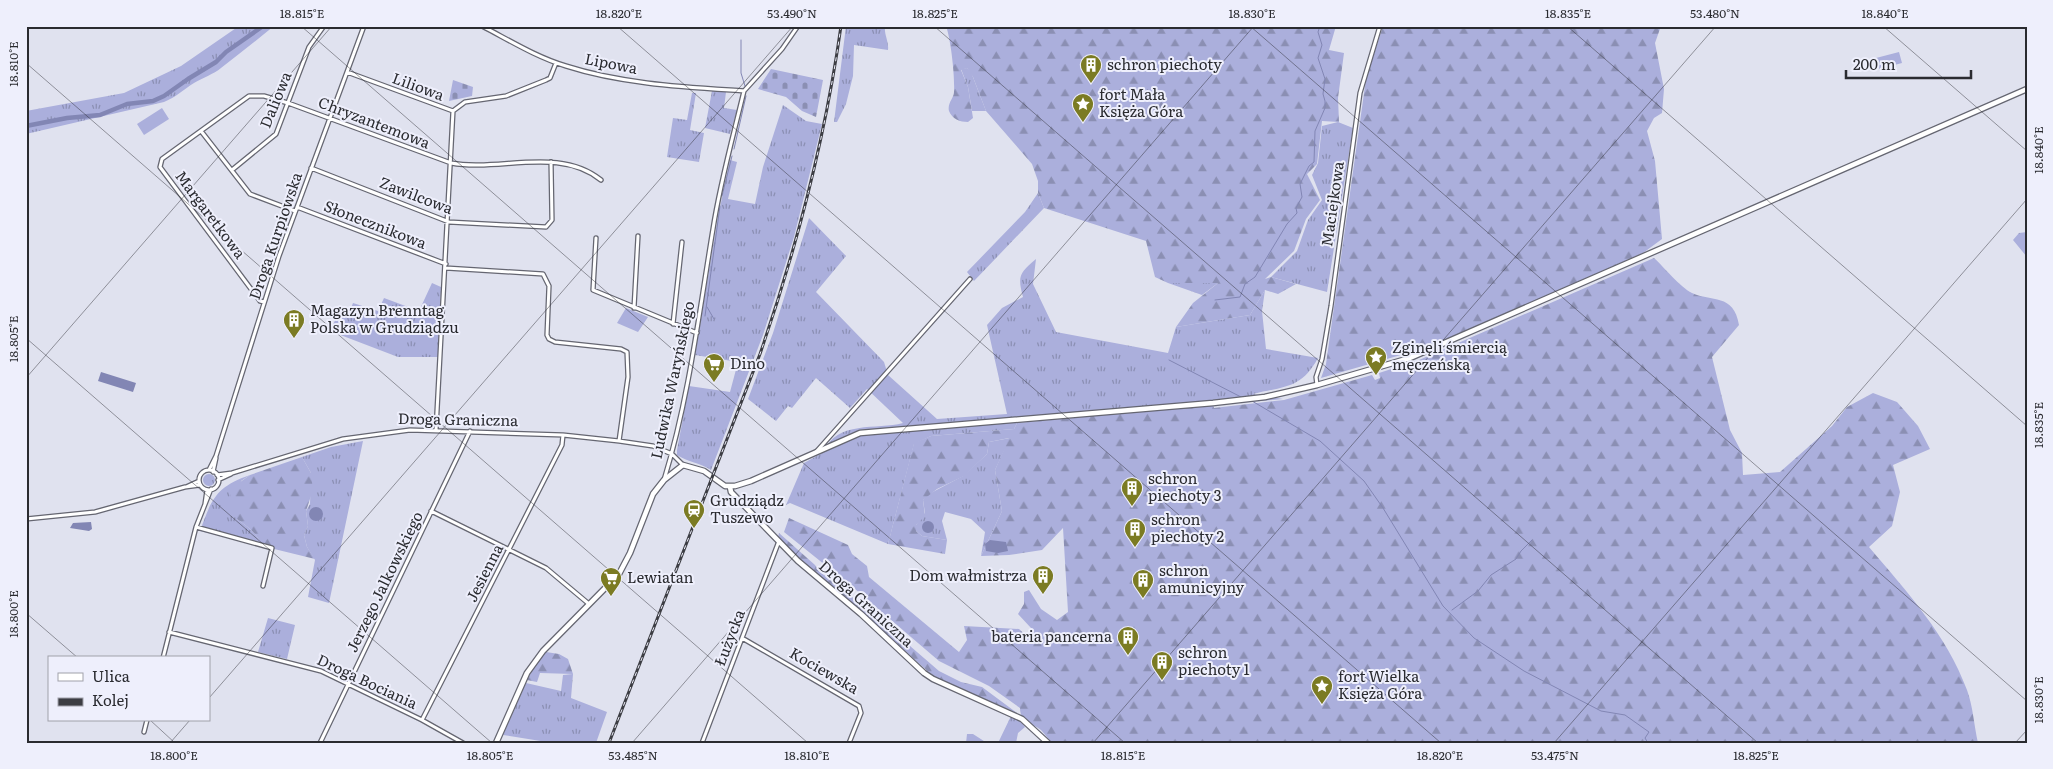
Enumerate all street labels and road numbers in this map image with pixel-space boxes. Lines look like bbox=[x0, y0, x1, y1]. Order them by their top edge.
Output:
street label: Lipowa bbox=[583, 46, 641, 79]
street label: Liliowa bbox=[389, 66, 449, 106]
street label: Daliowa bbox=[253, 67, 297, 131]
street label: Chryzantemowa bbox=[315, 90, 435, 154]
street label: Maciejkowa bbox=[1314, 159, 1349, 248]
street label: Margaretkowa bbox=[170, 165, 253, 264]
street label: Droga Kurpiowska bbox=[242, 168, 307, 302]
street label: Zawilcowa bbox=[376, 170, 457, 219]
street label: Słonecznikowa bbox=[321, 193, 431, 254]
street label: Ludwika Waryńskiego bbox=[644, 298, 700, 461]
street label: Droga Graniczna bbox=[398, 406, 519, 431]
street label: Jerzego Jalkowskiego bbox=[339, 507, 428, 656]
street label: Jesienna bbox=[459, 538, 509, 605]
street label: Droga Graniczna bbox=[815, 554, 920, 652]
street label: Łużycka bbox=[707, 605, 750, 669]
street label: Kociewska bbox=[786, 641, 865, 699]
street label: Droga Bociania bbox=[314, 647, 423, 714]

